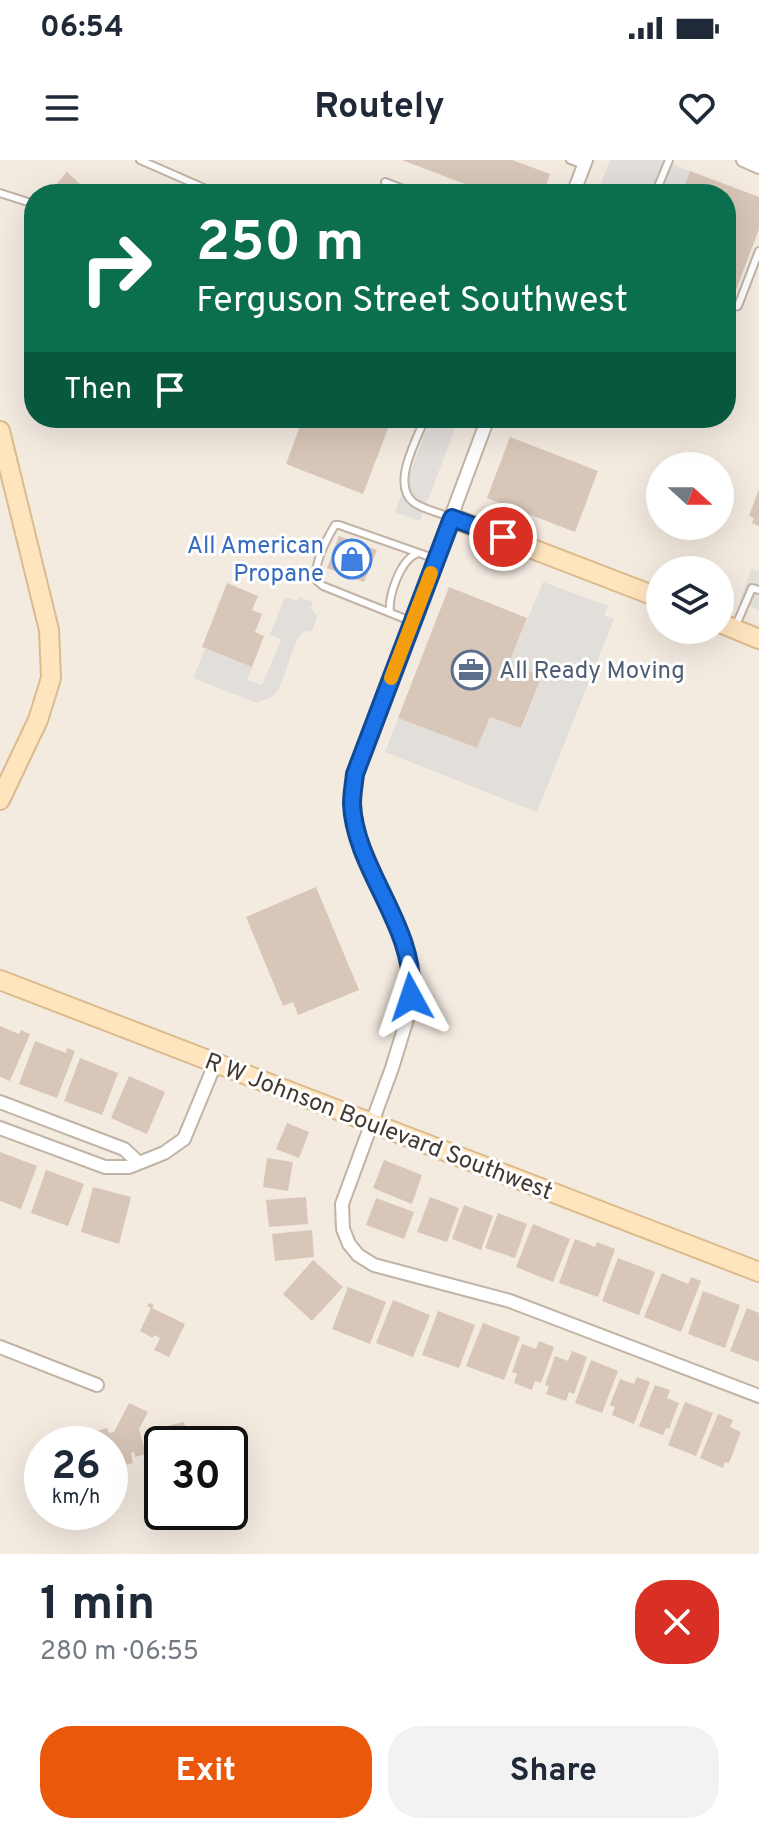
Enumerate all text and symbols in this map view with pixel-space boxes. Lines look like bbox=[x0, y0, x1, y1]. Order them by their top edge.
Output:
text: 06:54 bbox=[40, 10, 124, 47]
text: Routely bbox=[314, 85, 445, 131]
icon: menu bbox=[40, 86, 84, 130]
icon: heart bbox=[675, 86, 719, 130]
text: 250 m bbox=[196, 210, 364, 280]
icon: right bbox=[64, 216, 168, 320]
text: Ferguson Street Southwest bbox=[196, 279, 628, 325]
icon: arrive bbox=[148, 368, 192, 412]
text: Then bbox=[64, 372, 132, 409]
north arrow bbox=[646, 452, 734, 540]
map controls bbox=[646, 452, 734, 644]
pin bbox=[469, 503, 537, 571]
icon: arrive bbox=[481, 515, 525, 559]
place label: All American Propane bbox=[187, 532, 324, 590]
shop icon: All American Propane bbox=[331, 538, 373, 580]
button: layers bbox=[646, 556, 734, 644]
office icon: All Ready Moving bbox=[450, 649, 492, 691]
place label: All Ready Moving bbox=[499, 657, 685, 687]
position arrow bbox=[369, 955, 453, 1039]
street label: R W Johnson Boulevard Southwest bbox=[200, 1048, 557, 1208]
speed limit sign: 30 bbox=[144, 1426, 248, 1530]
text: 26 bbox=[51, 1443, 101, 1493]
text: km/h bbox=[52, 1485, 100, 1511]
text: 1 min bbox=[40, 1576, 155, 1636]
button: close bbox=[635, 1580, 719, 1664]
text: 280 m · 06:55 bbox=[40, 1636, 199, 1669]
button: Exit bbox=[40, 1726, 372, 1818]
button: Share bbox=[388, 1726, 719, 1818]

